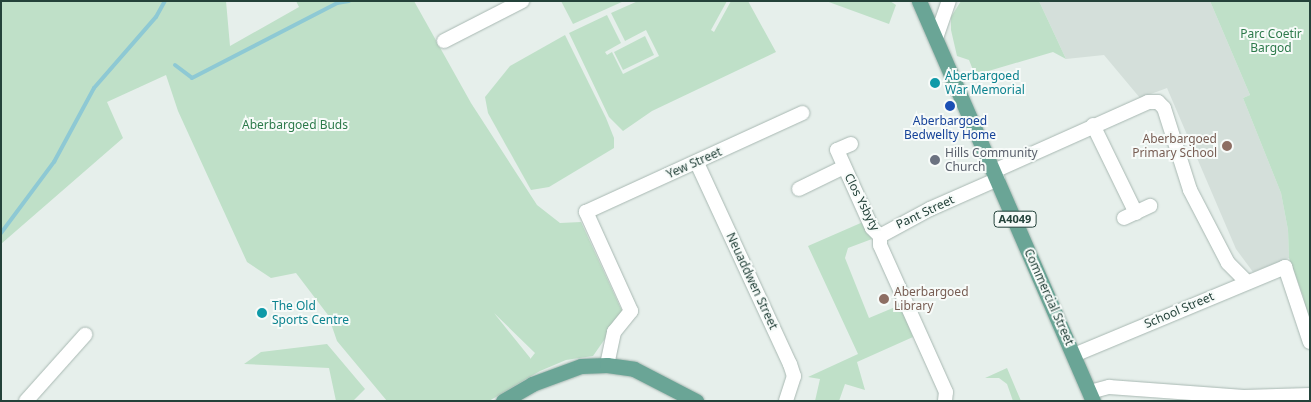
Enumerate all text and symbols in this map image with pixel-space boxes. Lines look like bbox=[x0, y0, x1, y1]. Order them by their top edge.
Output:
park label: Parc Coetir Bargod bbox=[1240, 27, 1302, 55]
place label: Aberbargoed War Memorial bbox=[945, 69, 1025, 97]
marker: Aberbargoed War Memorial bbox=[929, 77, 941, 89]
marker: Aberbargoed Bedwellty Home bbox=[944, 100, 956, 112]
place label: Aberbargoed Bedwellty Home bbox=[904, 114, 996, 142]
park label: Aberbargoed Buds bbox=[242, 118, 348, 132]
place label: Aberbargoed Primary School bbox=[1132, 132, 1217, 160]
marker: Aberbargoed Primary School bbox=[1221, 140, 1233, 152]
street label: Yew Street bbox=[664, 144, 724, 182]
place label: Hills Community Church bbox=[945, 146, 1038, 174]
marker: Hills Community Church bbox=[929, 154, 941, 166]
street label: Clos Ysbyty bbox=[841, 171, 883, 233]
street label: Pant Street bbox=[894, 192, 956, 232]
road number: A4049 bbox=[992, 210, 1038, 228]
street label: Neuaddwen Street bbox=[723, 230, 781, 332]
street label: Commercial Street bbox=[1021, 247, 1077, 347]
place label: Aberbargoed Library bbox=[894, 285, 969, 313]
street label: School Street bbox=[1142, 289, 1216, 331]
marker: Aberbargoed Library bbox=[878, 293, 890, 305]
place label: The Old Sports Centre bbox=[272, 299, 349, 327]
marker: The Old Sports Centre bbox=[256, 307, 268, 319]

